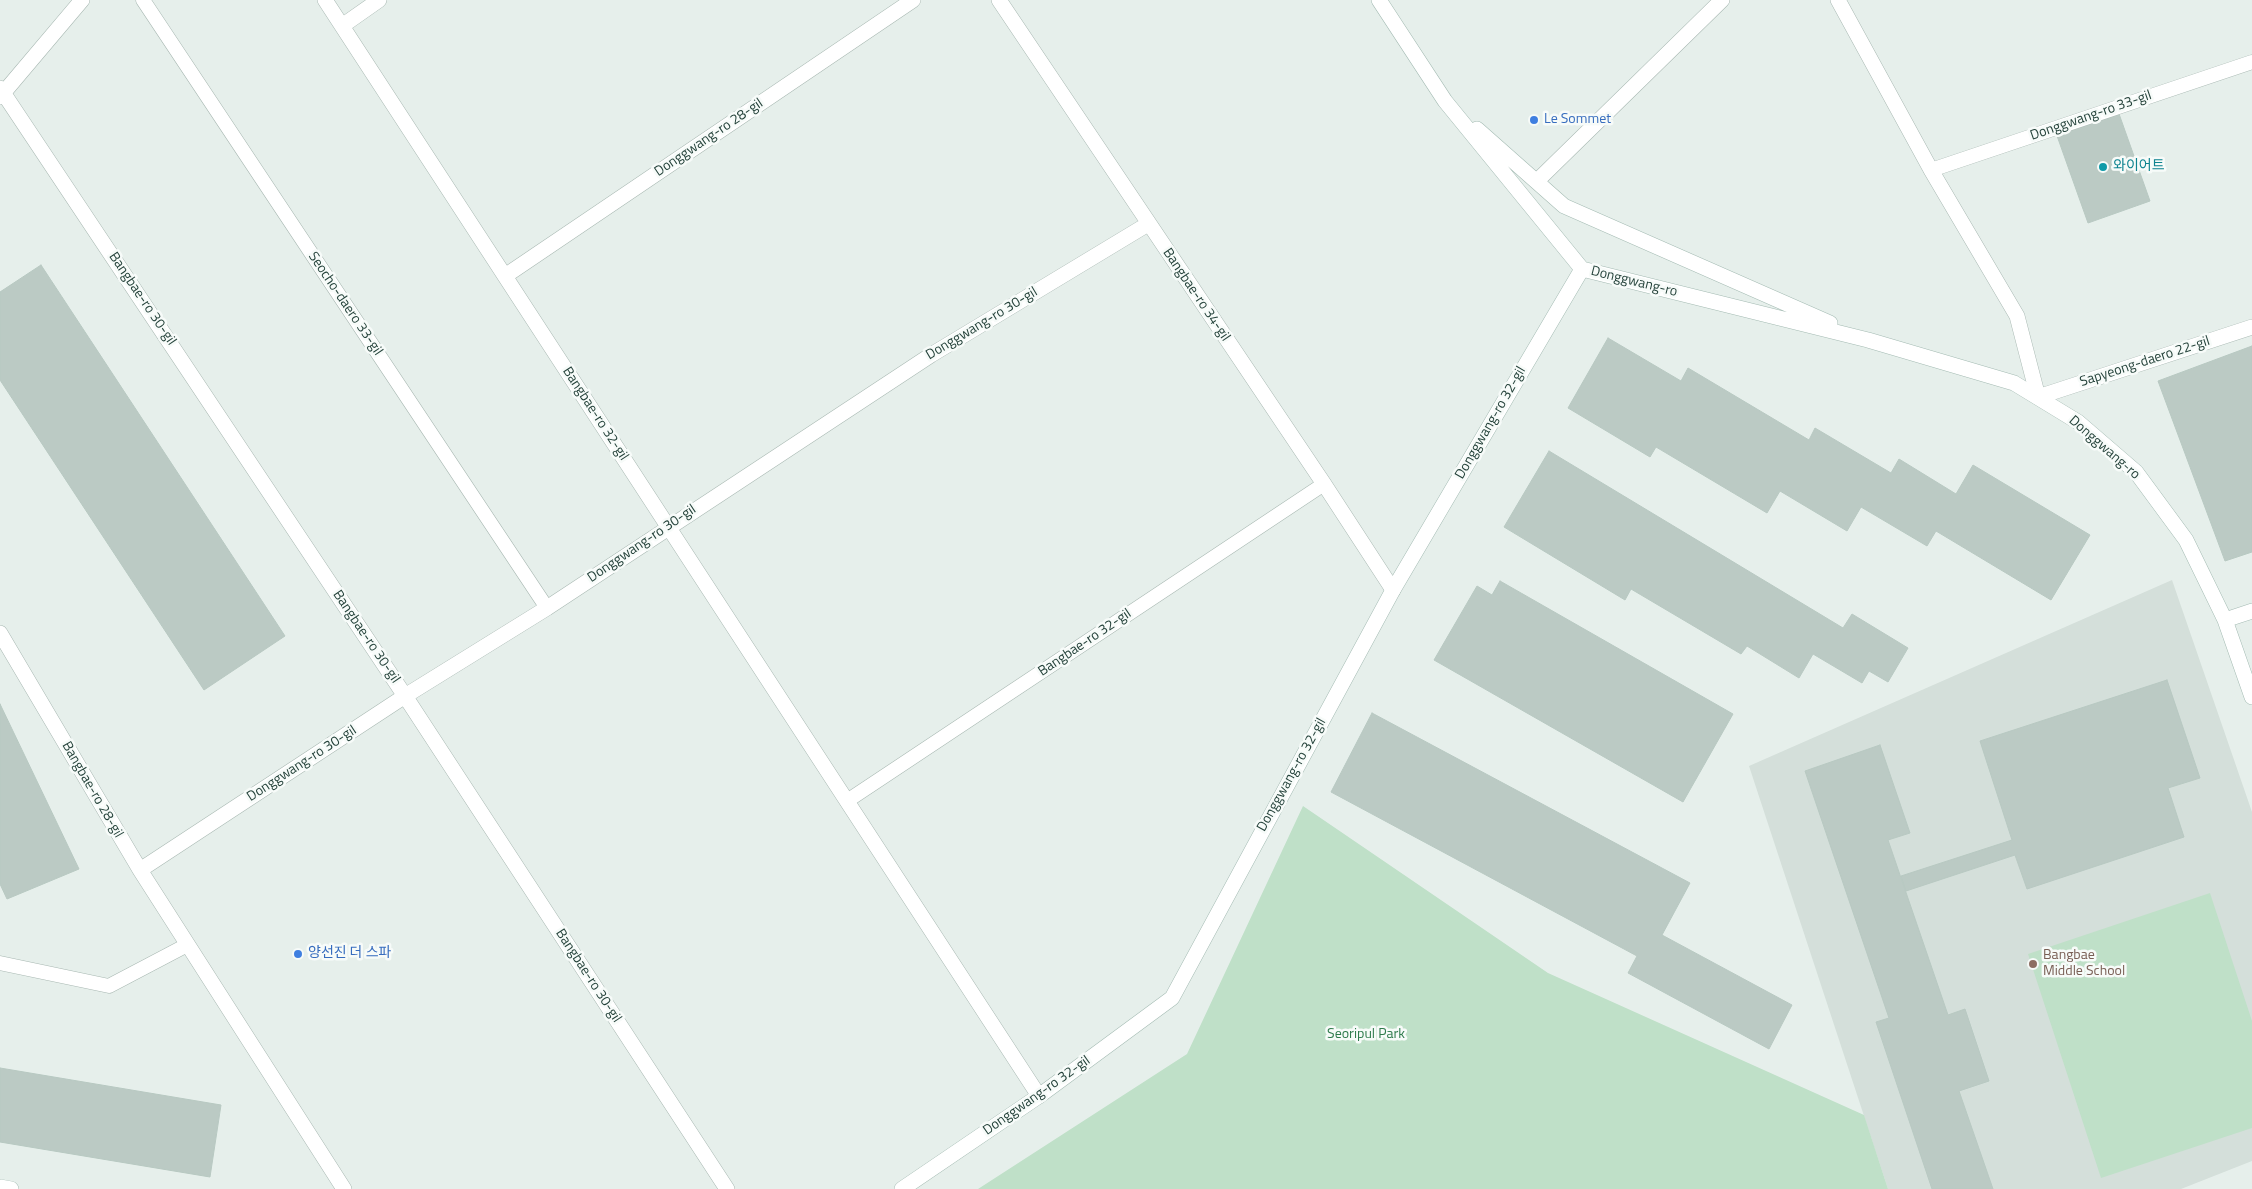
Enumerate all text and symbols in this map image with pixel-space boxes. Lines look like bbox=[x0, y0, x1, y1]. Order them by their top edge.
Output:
street label: Donggwang-ro 33-gil bbox=[2028, 87, 2154, 145]
street label: Donggwang-ro 28-gil bbox=[652, 95, 766, 181]
place label: Le Sommet bbox=[1544, 112, 1611, 128]
marker: Le Sommet bbox=[1528, 114, 1540, 126]
place label: 와이어트 bbox=[2113, 159, 2165, 175]
marker: 와이어트 bbox=[2097, 161, 2109, 173]
street label: Bangbae-ro 34-gil bbox=[1159, 245, 1233, 345]
street label: Bangbae-ro 30-gil bbox=[105, 249, 179, 349]
street label: Seocho-daero 33-gil bbox=[304, 249, 386, 359]
street label: Donggwang-ro bbox=[1589, 263, 1679, 301]
street label: Donggwang-ro 30-gil bbox=[923, 284, 1041, 364]
street label: Sapyeong-daero 22-gil bbox=[2078, 333, 2212, 391]
street label: Bangbae-ro 32-gil bbox=[558, 364, 632, 464]
street label: Donggwang-ro 32-gil bbox=[1452, 364, 1530, 482]
street label: Donggwang-ro bbox=[2065, 413, 2143, 483]
street label: Donggwang-ro 30-gil bbox=[585, 501, 699, 587]
street label: Bangbae-ro 30-gil bbox=[329, 587, 403, 687]
street label: Bangbae-ro 32-gil bbox=[1035, 606, 1135, 680]
street label: Donggwang-ro 32-gil bbox=[1254, 715, 1330, 835]
street label: Donggwang-ro 30-gil bbox=[244, 722, 360, 806]
street label: Bangbae-ro 28-gil bbox=[58, 739, 126, 841]
street label: Bangbae-ro 30-gil bbox=[551, 926, 625, 1026]
place label: 양선진 더 스파 bbox=[308, 946, 391, 962]
marker: 양선진 더 스파 bbox=[292, 948, 304, 960]
place label: Bangbae Middle School bbox=[2043, 948, 2125, 980]
marker: Bangbae Middle School bbox=[2027, 958, 2039, 970]
park label: Seoripul Park bbox=[1327, 1027, 1405, 1043]
street label: Donggwang-ro 32-gil bbox=[980, 1053, 1094, 1139]

